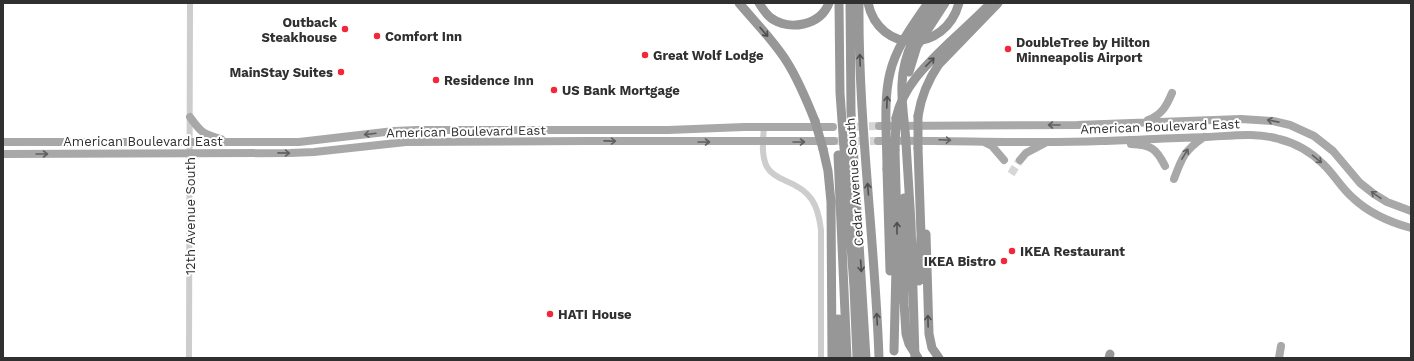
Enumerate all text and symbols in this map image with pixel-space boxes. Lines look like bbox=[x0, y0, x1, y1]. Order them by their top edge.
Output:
place label: Outback Steakhouse bbox=[261, 15, 338, 45]
marker: Outback Steakhouse bbox=[340, 24, 350, 34]
one-way arrow bbox=[760, 27, 769, 37]
place label: Comfort Inn bbox=[385, 29, 462, 44]
marker: Comfort Inn bbox=[372, 31, 382, 41]
place label: DoubleTree by Hilton Minneapolis Airport bbox=[1016, 35, 1150, 65]
marker: DoubleTree by Hilton Minneapolis Airport bbox=[1003, 44, 1013, 54]
place label: Great Wolf Lodge bbox=[653, 48, 764, 63]
marker: Great Wolf Lodge bbox=[640, 50, 650, 60]
one-way arrow bbox=[857, 54, 864, 67]
one-way arrow bbox=[925, 57, 935, 67]
place label: MainStay Suites bbox=[229, 65, 333, 80]
marker: MainStay Suites bbox=[336, 67, 346, 77]
place label: Residence Inn bbox=[444, 73, 534, 88]
marker: Residence Inn bbox=[431, 75, 441, 85]
place label: US Bank Mortgage bbox=[562, 83, 680, 98]
marker: US Bank Mortgage bbox=[549, 85, 559, 95]
one-way arrow bbox=[883, 96, 891, 109]
street label: American Boulevard East bbox=[1080, 116, 1241, 137]
one-way arrow bbox=[1267, 116, 1280, 124]
street label: Cedar Avenue South bbox=[843, 117, 866, 247]
one-way arrow bbox=[1048, 121, 1061, 129]
street label: American Boulevard East bbox=[386, 123, 546, 140]
one-way arrow bbox=[364, 130, 377, 138]
street label: American Boulevard East bbox=[63, 134, 223, 149]
one-way arrow bbox=[938, 136, 951, 144]
one-way arrow bbox=[603, 137, 616, 145]
one-way arrow bbox=[697, 138, 710, 146]
one-way arrow bbox=[792, 138, 805, 146]
one-way arrow bbox=[1182, 148, 1190, 160]
one-way arrow bbox=[277, 149, 290, 157]
one-way arrow bbox=[35, 150, 48, 158]
one-way arrow bbox=[1311, 154, 1322, 163]
street label: 12th Avenue South bbox=[183, 157, 198, 275]
one-way arrow bbox=[865, 183, 872, 196]
one-way arrow bbox=[1370, 191, 1381, 199]
one-way arrow bbox=[893, 222, 901, 235]
place label: IKEA Restaurant bbox=[1020, 244, 1125, 259]
marker: IKEA Restaurant bbox=[1007, 246, 1017, 256]
place label: IKEA Bistro bbox=[924, 254, 996, 269]
marker: IKEA Bistro bbox=[999, 256, 1009, 266]
one-way arrow bbox=[858, 259, 865, 272]
place label: HATI House bbox=[558, 307, 632, 322]
marker: HATI House bbox=[545, 309, 555, 319]
one-way arrow bbox=[874, 313, 881, 326]
one-way arrow bbox=[924, 315, 932, 328]

